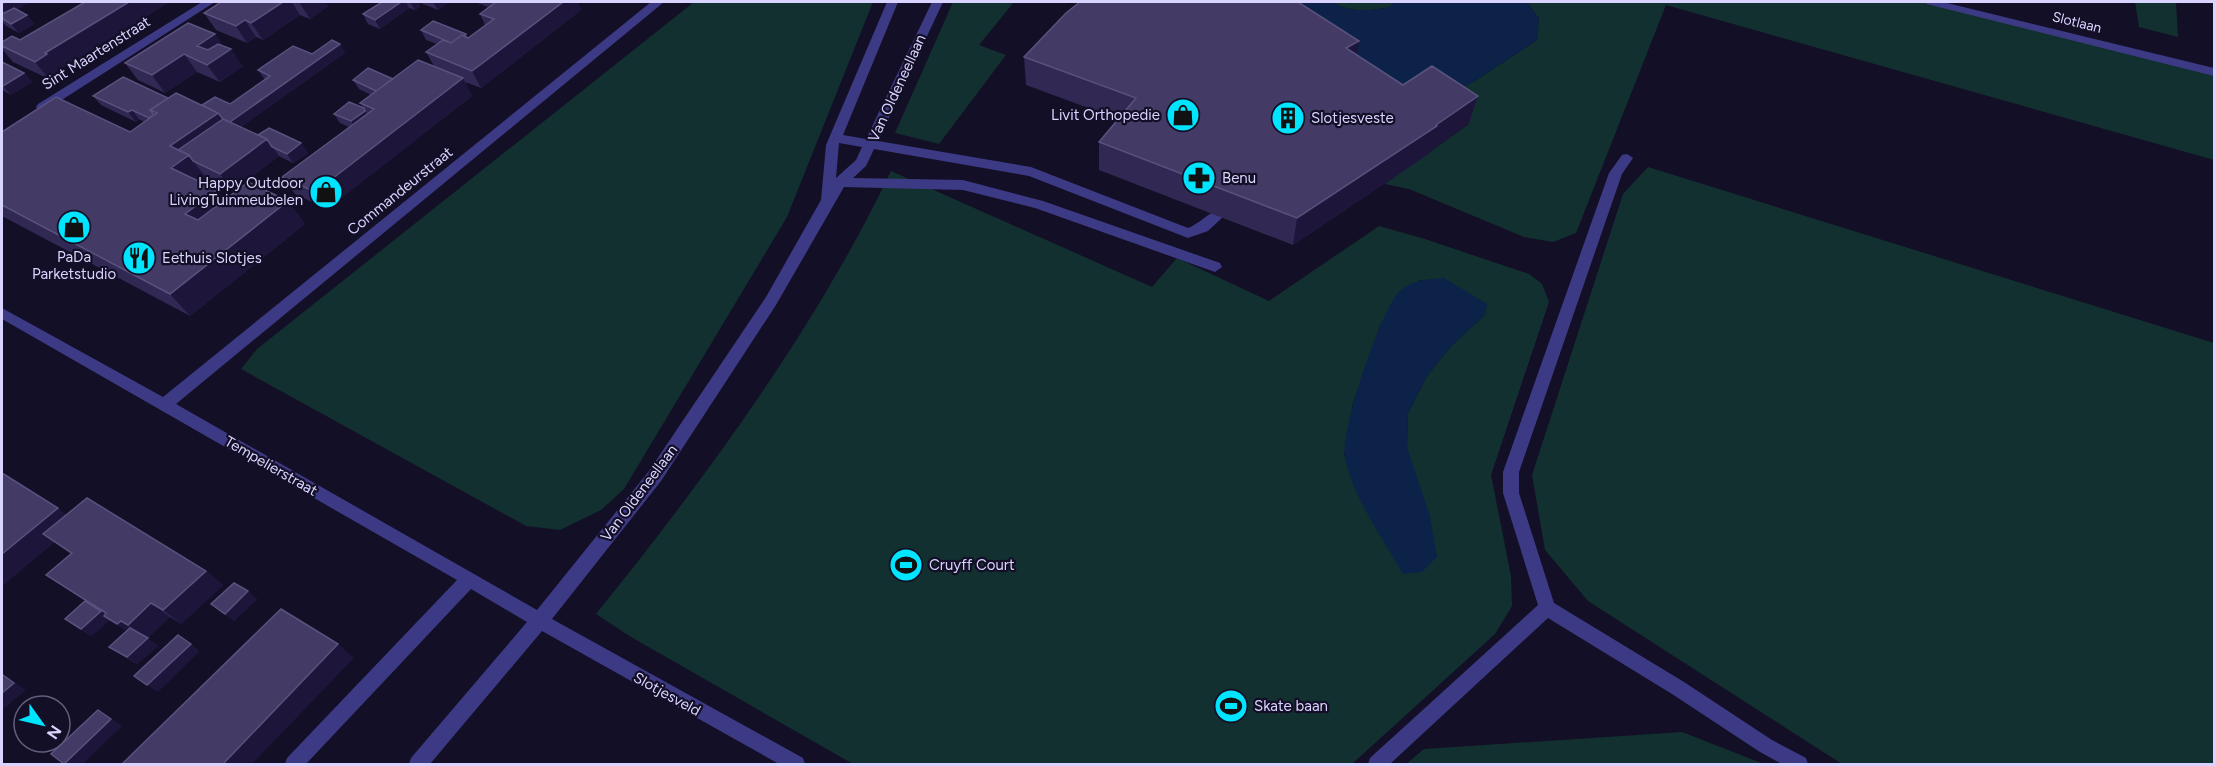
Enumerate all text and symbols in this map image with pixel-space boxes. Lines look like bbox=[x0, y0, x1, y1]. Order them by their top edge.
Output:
street label: Slotlaan bbox=[2050, 8, 2103, 37]
street label: Sint Maartenstraat bbox=[38, 12, 154, 94]
street label: Van Oldeneellaan bbox=[864, 31, 930, 145]
shop icon: Livit Orthopedie bbox=[1165, 97, 1201, 133]
building icon: Slotjesveste bbox=[1270, 100, 1306, 136]
place label: Livit Orthopedie bbox=[1051, 106, 1160, 124]
place label: Slotjesveste bbox=[1311, 109, 1394, 127]
street label: Commandeurstraat bbox=[344, 143, 457, 239]
pharmacy icon: Benu bbox=[1181, 160, 1217, 196]
place label: Benu bbox=[1222, 169, 1256, 187]
place label: Happy Outdoor LivingTuinmeubelen bbox=[169, 174, 303, 209]
shop icon: Happy Outdoor LivingTuinmeubelen bbox=[308, 174, 344, 210]
shop icon: PaDa Parketstudio bbox=[56, 209, 92, 245]
restaurant icon: Eethuis Slotjes bbox=[121, 240, 157, 276]
place label: PaDa Parketstudio bbox=[32, 248, 116, 283]
place label: Eethuis Slotjes bbox=[162, 249, 262, 267]
street label: Tempelierstraat bbox=[221, 432, 321, 500]
street label: Van Oldeneellaan bbox=[597, 441, 681, 545]
sports icon: Cruyff Court bbox=[888, 547, 924, 583]
place label: Cruyff Court bbox=[929, 556, 1015, 574]
street label: Slotjesveld bbox=[630, 668, 704, 720]
sports icon: Skate baan bbox=[1213, 688, 1249, 724]
north arrow bbox=[12, 694, 72, 754]
place label: Skate baan bbox=[1254, 697, 1328, 715]
text: N bbox=[43, 722, 65, 743]

